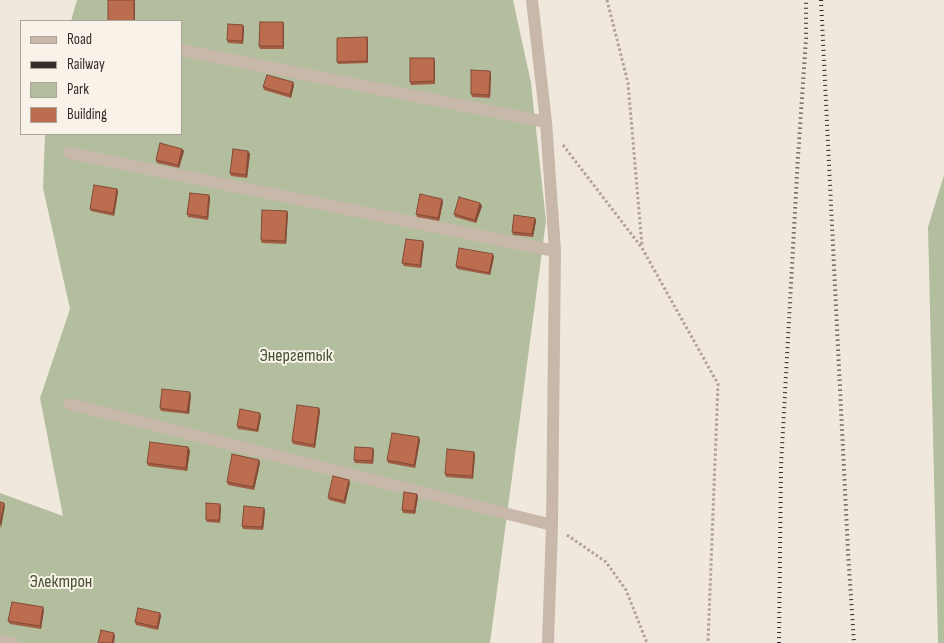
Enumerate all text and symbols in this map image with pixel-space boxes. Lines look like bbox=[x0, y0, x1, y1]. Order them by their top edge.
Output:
legend bbox=[20, 20, 182, 135]
text: Road bbox=[67, 30, 92, 49]
text: Railway bbox=[67, 55, 105, 74]
text: Park bbox=[67, 80, 89, 99]
text: Building bbox=[67, 105, 107, 124]
park label: Энергетык bbox=[259, 345, 333, 367]
park label: Электрон bbox=[30, 571, 92, 593]

